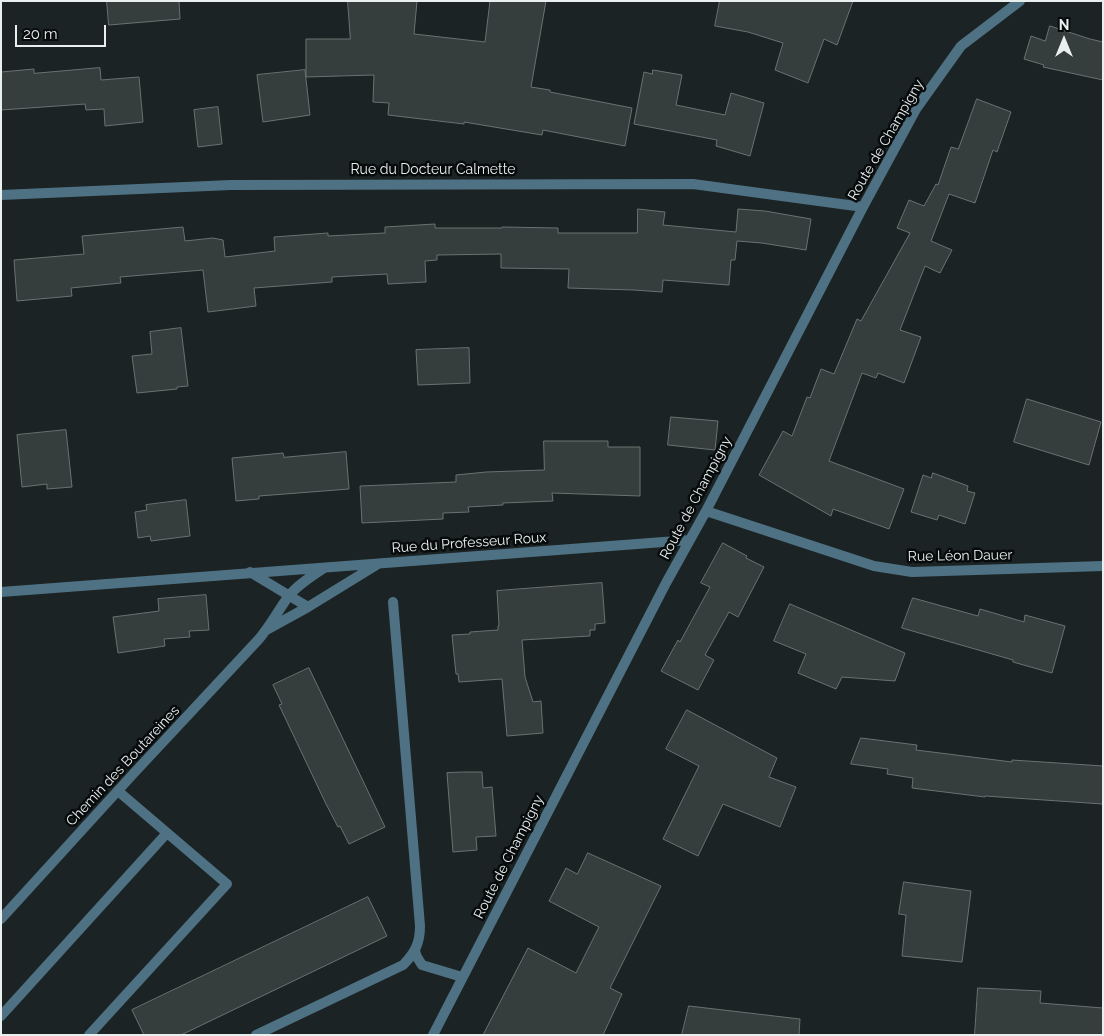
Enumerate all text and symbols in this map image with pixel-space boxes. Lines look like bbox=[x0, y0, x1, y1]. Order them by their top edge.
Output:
scale bar bbox=[18, 15, 109, 47]
north arrow bbox=[1039, 15, 1089, 65]
text: N bbox=[1059, 17, 1069, 33]
text: 20 m bbox=[23, 25, 58, 43]
street label: Route de Champigny bbox=[845, 77, 927, 203]
street label: Rue du Docteur Calmette bbox=[351, 162, 515, 178]
street label: Route de Champigny bbox=[657, 434, 735, 562]
street label: Rue du Professeur Roux bbox=[391, 529, 547, 557]
street label: Rue Léon Dauer bbox=[908, 547, 1012, 565]
street label: Chemin des Boutareines bbox=[63, 702, 183, 830]
street label: Route de Champigny bbox=[471, 792, 547, 922]

